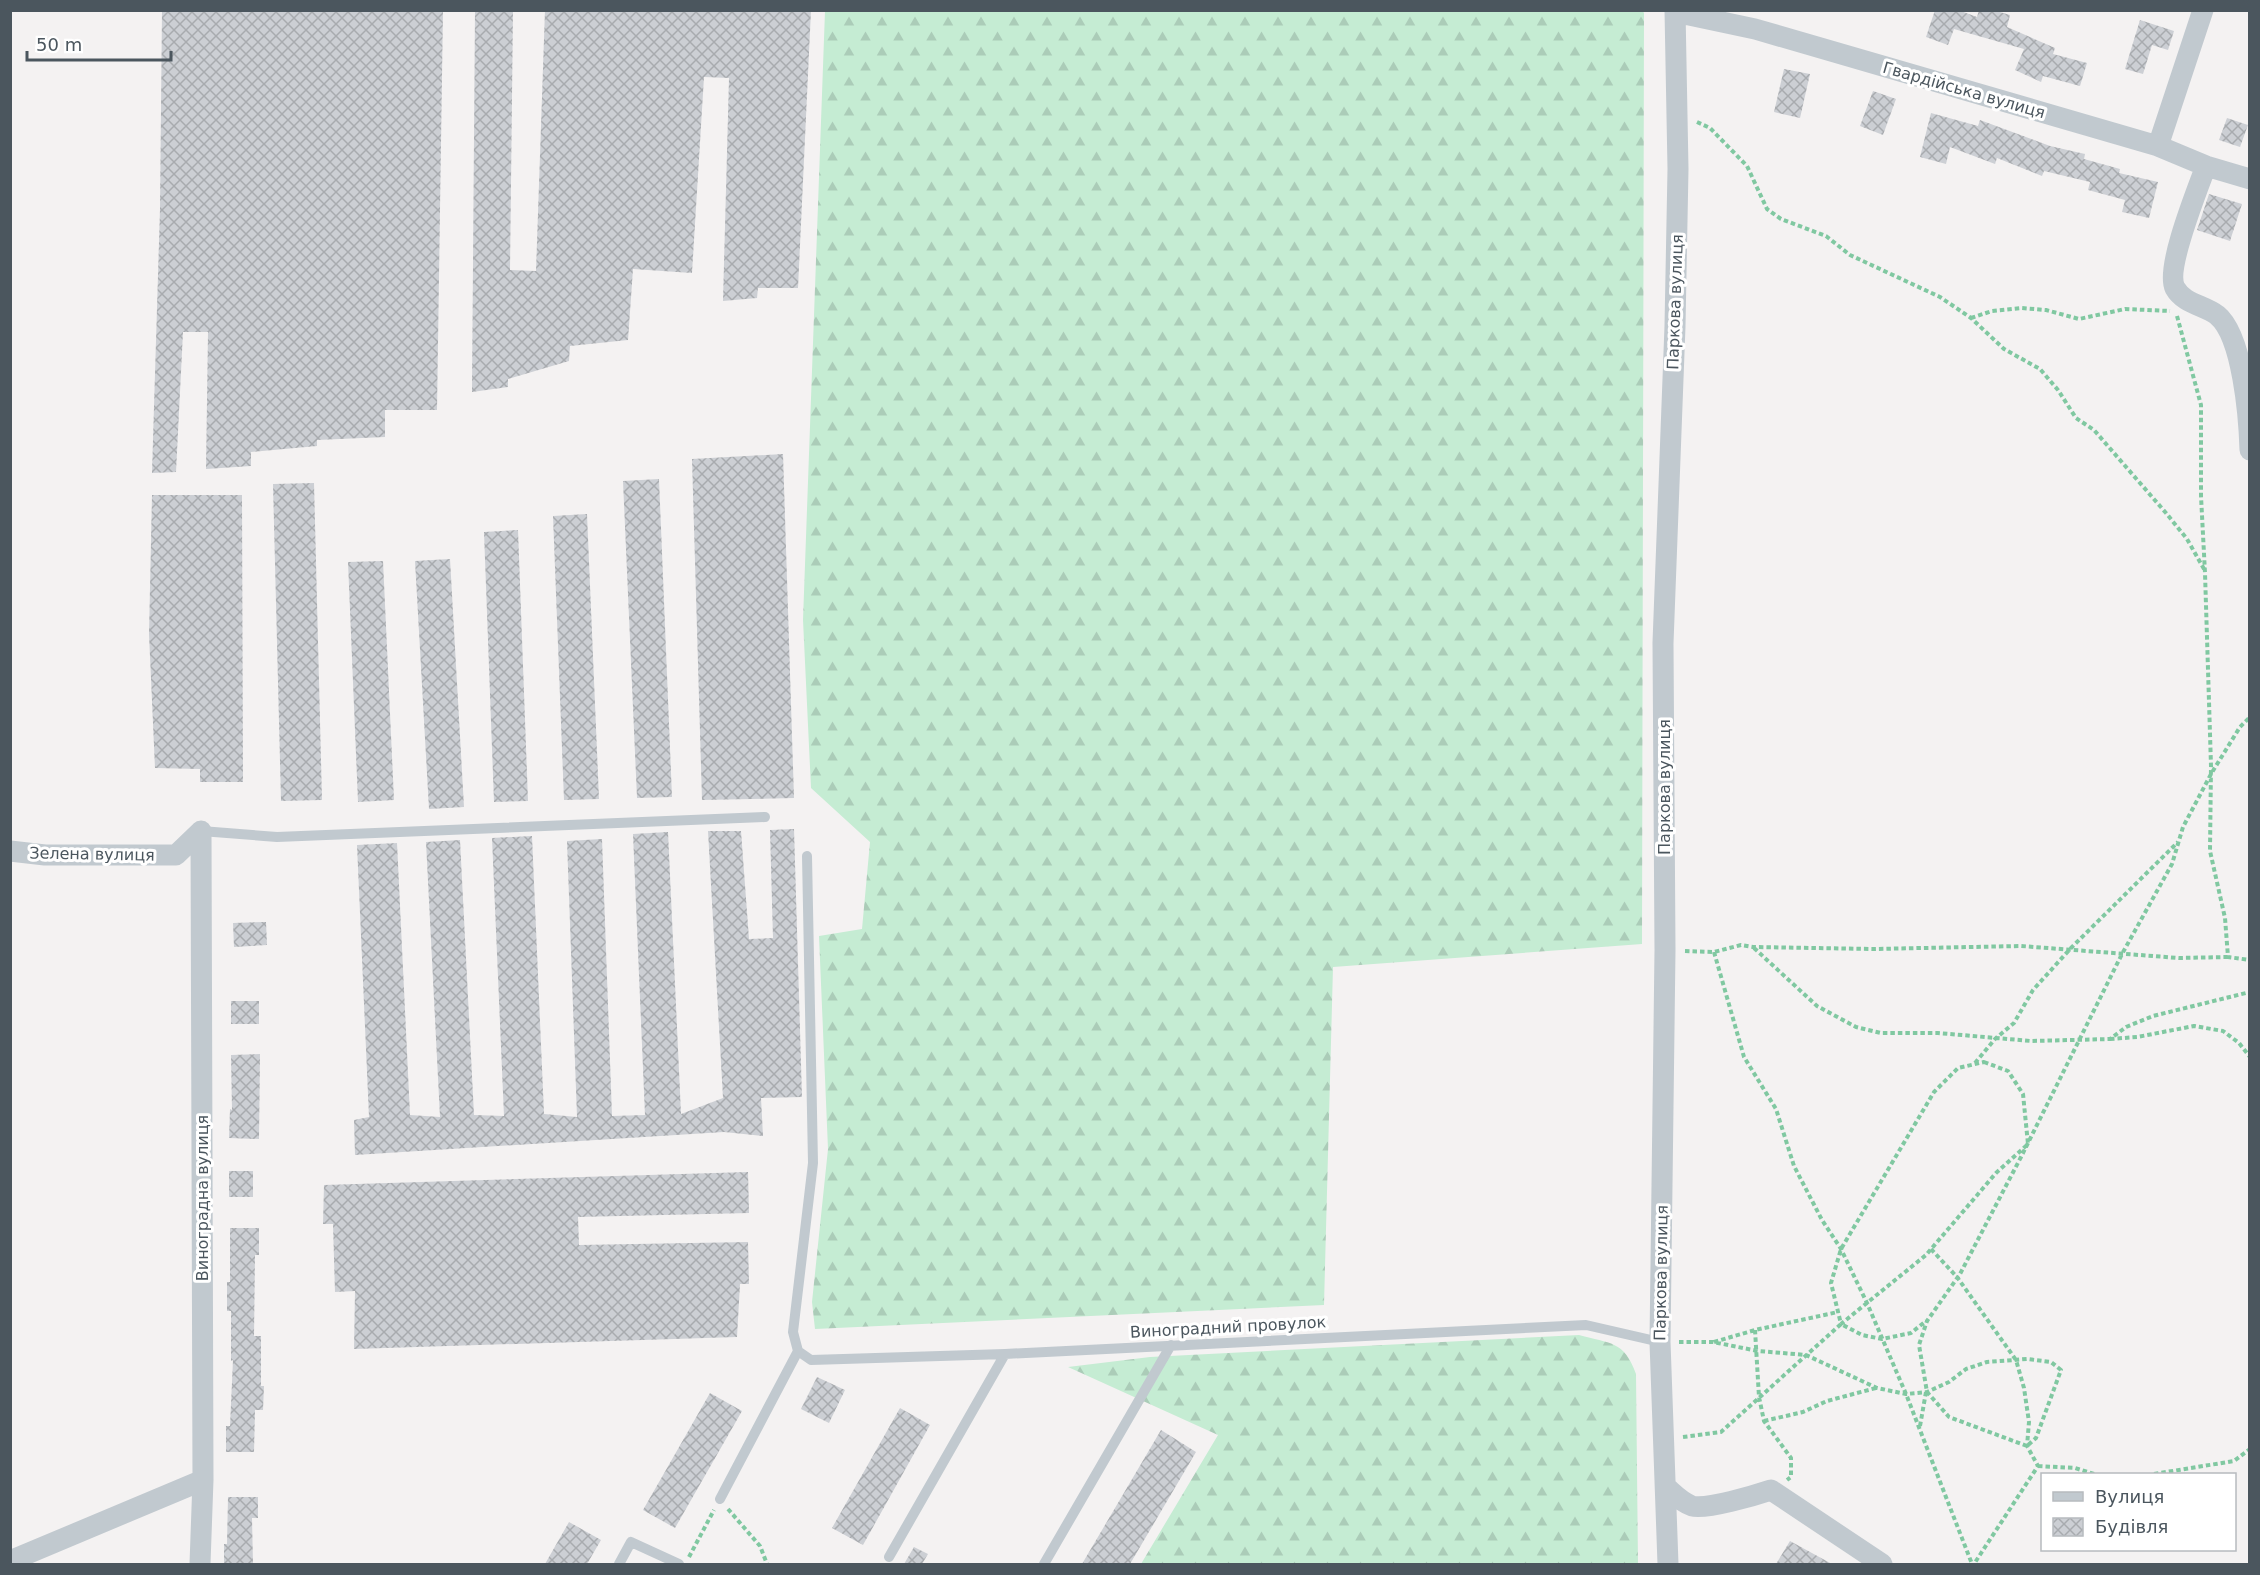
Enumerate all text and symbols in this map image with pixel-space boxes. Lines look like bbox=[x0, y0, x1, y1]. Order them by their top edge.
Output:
scale bar bbox=[27, 24, 171, 62]
text: 50 m bbox=[36, 34, 82, 55]
street label: Гвардійська вулиця bbox=[1881, 58, 2047, 122]
street label: Паркова вулиця bbox=[1663, 234, 1687, 370]
street label: Паркова вулиця bbox=[1655, 719, 1674, 855]
street label: Зелена вулиця bbox=[29, 843, 155, 865]
street label: Виноградна вулиця bbox=[193, 1115, 212, 1281]
street label: Паркова вулиця bbox=[1650, 1205, 1672, 1341]
street label: Виноградний провулок bbox=[1129, 1312, 1327, 1342]
legend bbox=[2041, 1473, 2236, 1551]
text: Вулиця bbox=[2095, 1486, 2164, 1507]
text: Будівля bbox=[2095, 1516, 2168, 1537]

